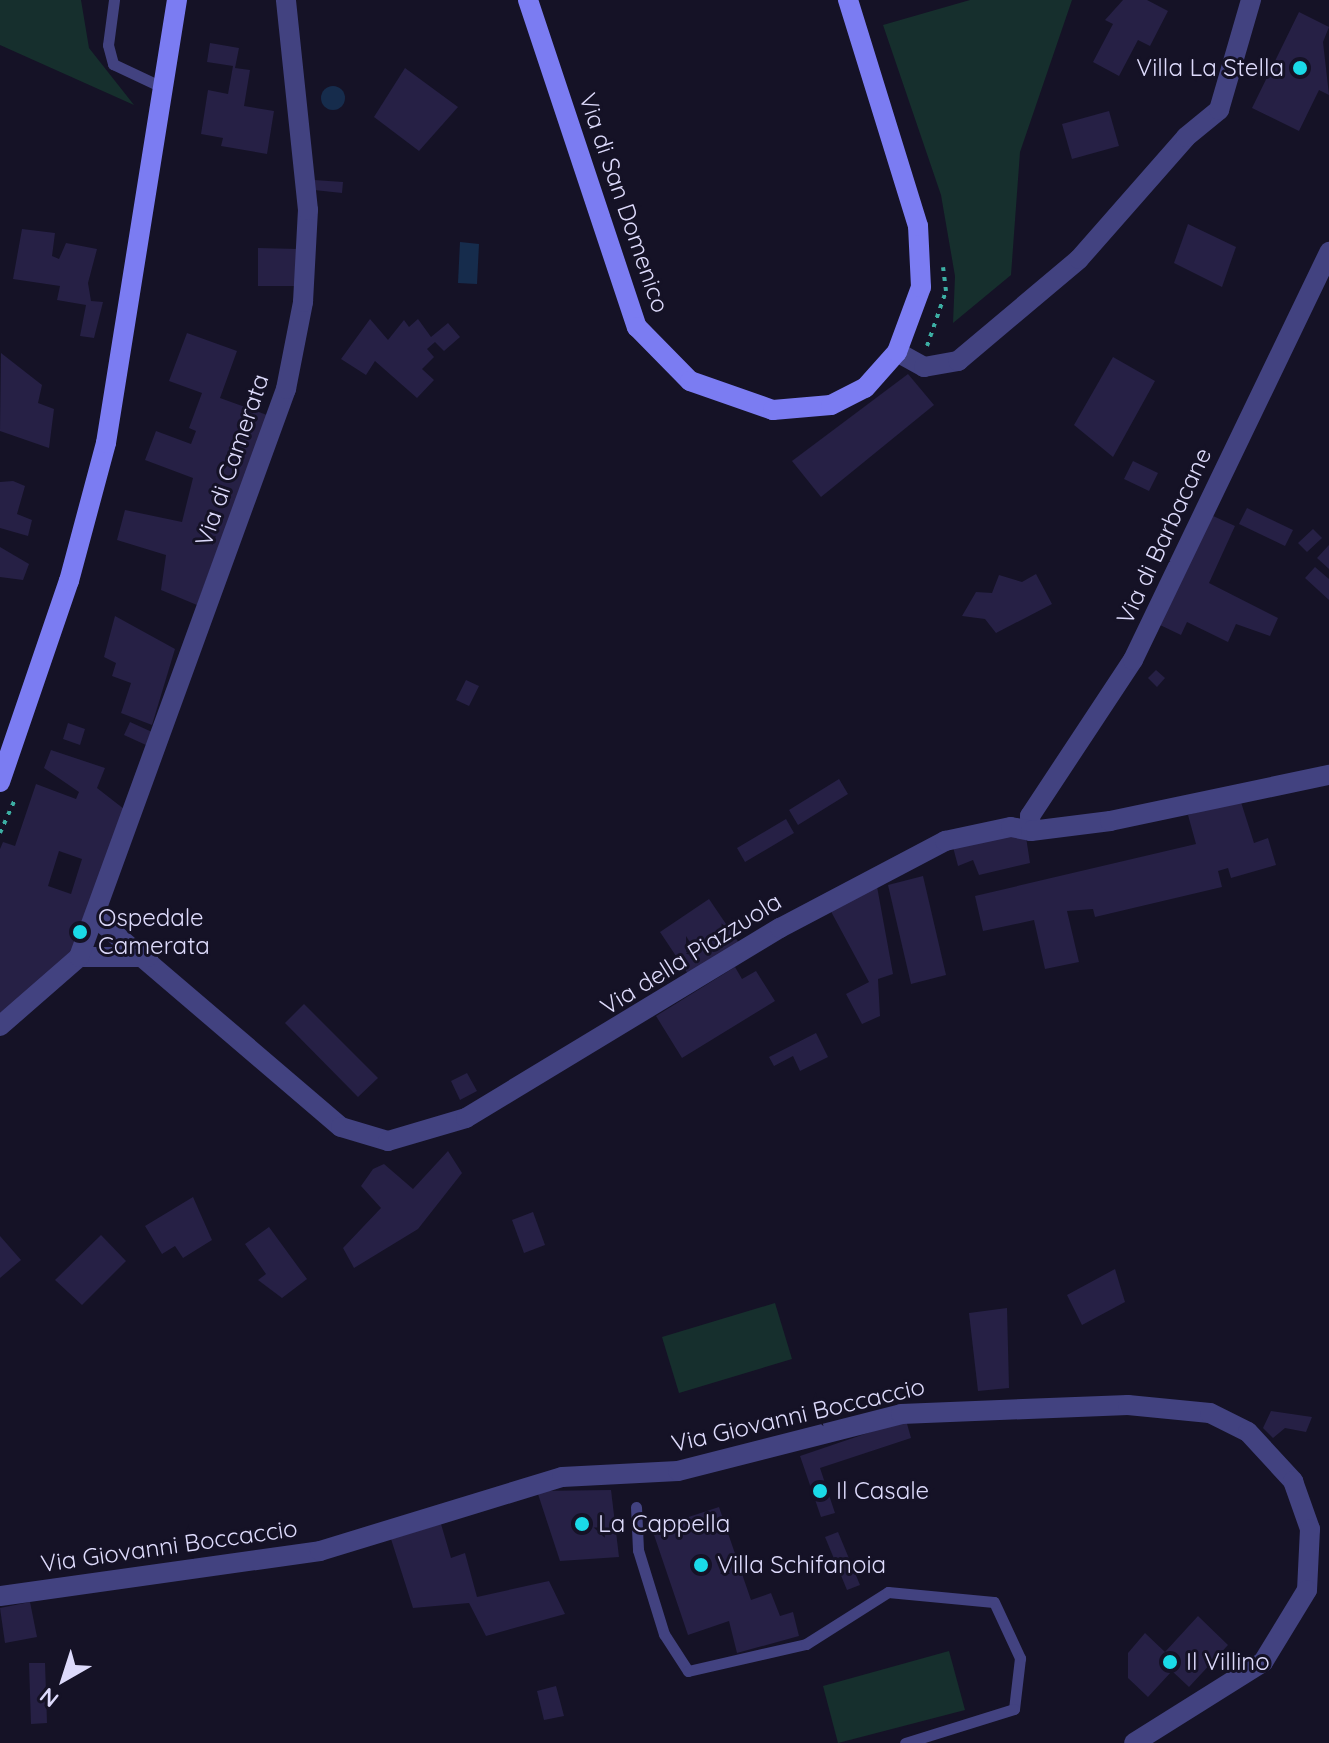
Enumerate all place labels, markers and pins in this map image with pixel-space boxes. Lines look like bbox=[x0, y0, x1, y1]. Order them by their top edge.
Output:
place label: Villa La Stella bbox=[1136, 54, 1284, 82]
marker: Villa La Stella bbox=[1291, 59, 1309, 77]
place label: Ospedale Camerata bbox=[98, 904, 210, 960]
marker: Ospedale Camerata bbox=[69, 921, 91, 943]
place label: Il Casale bbox=[836, 1477, 929, 1505]
marker: Il Casale bbox=[811, 1482, 829, 1500]
place label: La Cappella bbox=[598, 1510, 730, 1538]
marker: La Cappella bbox=[573, 1515, 591, 1533]
place label: Villa Schifanoia bbox=[717, 1551, 886, 1579]
marker: Villa Schifanoia bbox=[692, 1556, 710, 1574]
place label: Il Villino bbox=[1186, 1648, 1270, 1676]
marker: Il Villino bbox=[1161, 1653, 1179, 1671]

